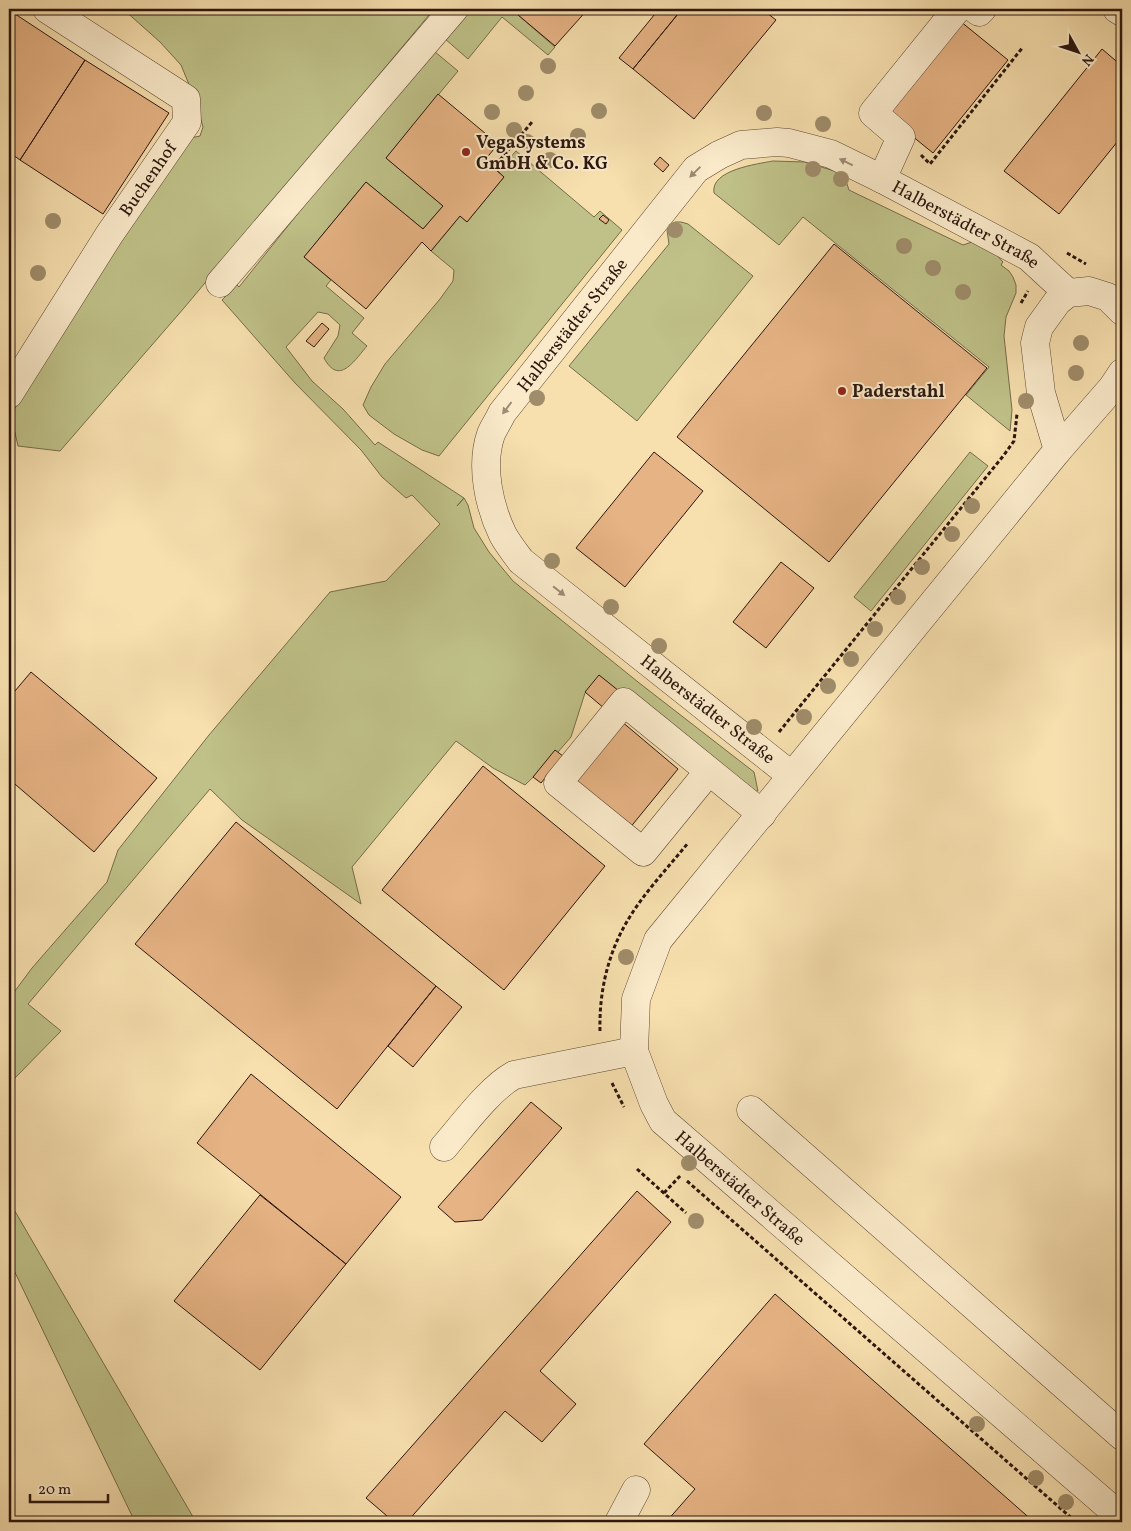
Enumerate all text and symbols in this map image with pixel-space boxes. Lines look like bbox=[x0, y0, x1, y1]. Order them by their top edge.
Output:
north arrow bbox=[1054, 28, 1104, 78]
text: N bbox=[1076, 49, 1097, 69]
place label: VegaSystems GmbH & Co. KG bbox=[476, 131, 608, 177]
street label: Buchenhof bbox=[114, 136, 185, 222]
marker: VegaSystems GmbH & Co. KG bbox=[460, 146, 472, 158]
one-way arrow bbox=[839, 158, 853, 166]
one-way arrow bbox=[690, 166, 702, 178]
street label: Halberstädter Straße bbox=[887, 175, 1045, 275]
street label: Halberstädter Straße bbox=[512, 253, 634, 398]
place label: Paderstahl bbox=[852, 380, 945, 405]
marker: Paderstahl bbox=[836, 385, 848, 397]
one-way arrow bbox=[501, 401, 512, 414]
one-way arrow bbox=[552, 586, 565, 597]
street label: Halberstädter Straße bbox=[634, 650, 780, 771]
street label: Halberstädter Straße bbox=[669, 1126, 810, 1252]
scale bar bbox=[30, 1471, 108, 1503]
text: 20 m bbox=[38, 1480, 71, 1501]

